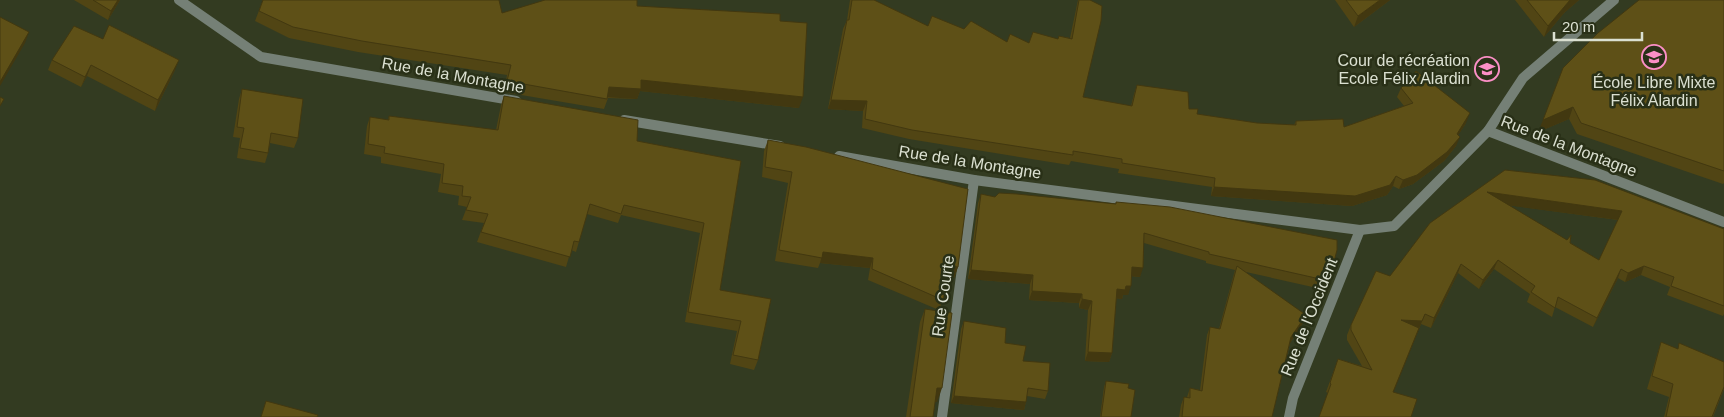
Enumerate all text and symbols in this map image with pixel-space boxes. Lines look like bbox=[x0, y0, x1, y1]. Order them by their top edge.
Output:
scale bar bbox=[1554, 10, 1642, 42]
text: 20 m bbox=[1562, 18, 1595, 35]
school or university icon: École Libre Mixte Félix Alardin bbox=[1641, 44, 1667, 70]
place label: Cour de récréation Ecole Félix Alardin bbox=[1337, 52, 1470, 87]
street label: Rue de la Montagne bbox=[381, 54, 526, 96]
school or university icon: Cour de récréation Ecole Félix Alardin bbox=[1474, 56, 1500, 82]
place label: École Libre Mixte Félix Alardin bbox=[1593, 73, 1715, 109]
street label: Rue de la Montagne bbox=[1499, 112, 1639, 180]
street label: Rue de la Montagne bbox=[898, 142, 1043, 182]
street label: Rue Courte bbox=[929, 254, 957, 338]
street label: Rue de l'Occident bbox=[1278, 255, 1341, 379]

